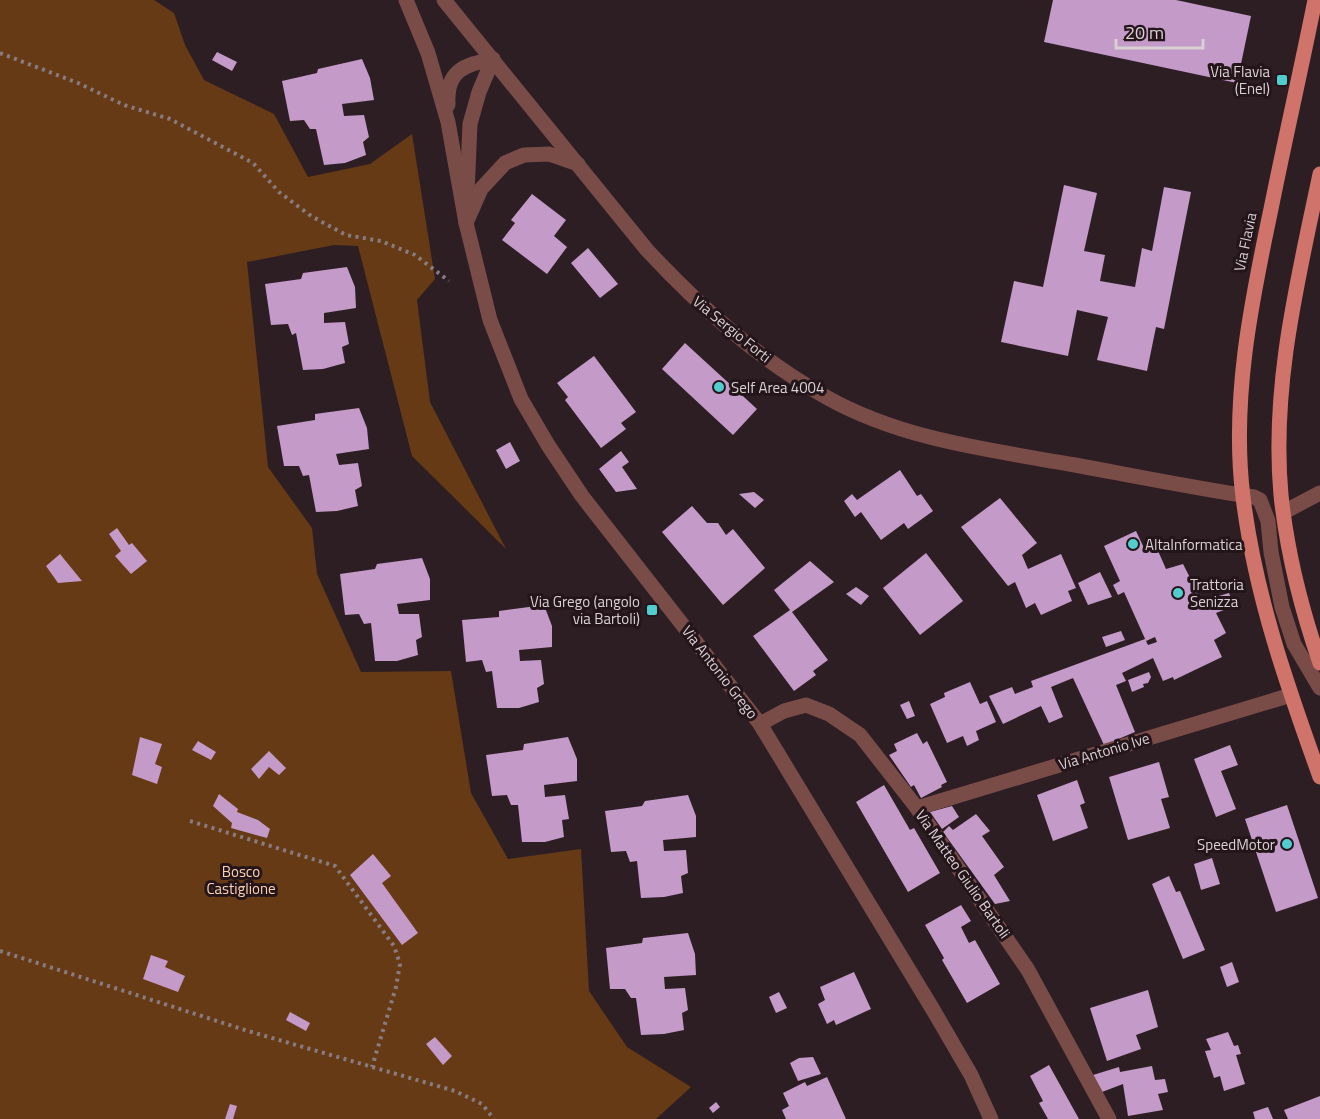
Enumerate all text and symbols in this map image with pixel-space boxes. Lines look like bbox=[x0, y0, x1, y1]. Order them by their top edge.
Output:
scale bar bbox=[1116, 12, 1203, 50]
text: 20 m bbox=[1125, 19, 1164, 46]
place label: Via Flavia (Enel) bbox=[1210, 60, 1270, 100]
marker: Via Flavia (Enel) bbox=[1275, 73, 1289, 87]
street label: Via Flavia bbox=[1228, 210, 1263, 274]
street label: Via Sergio Forti bbox=[688, 290, 776, 368]
place label: Self Area 4004 bbox=[731, 376, 824, 399]
marker: Self Area 4004 bbox=[712, 380, 726, 394]
place label: AltaInformatica bbox=[1145, 533, 1243, 556]
marker: AltaInformatica bbox=[1126, 537, 1140, 551]
place label: Trattoria Senizza bbox=[1190, 573, 1244, 613]
marker: Trattoria Senizza bbox=[1171, 586, 1185, 600]
place label: Via Grego (angolo via Bartoli) bbox=[530, 590, 640, 630]
marker: Via Grego (angolo via Bartoli) bbox=[645, 603, 659, 617]
street label: Via Antonio Grego bbox=[676, 620, 764, 724]
street label: Via Antonio Ive bbox=[1056, 726, 1152, 776]
street label: Via Matteo Giulio Bartoli bbox=[910, 805, 1016, 943]
place label: SpeedMotor bbox=[1197, 833, 1275, 856]
marker: SpeedMotor bbox=[1280, 837, 1294, 851]
park label: Bosco Castiglione bbox=[206, 860, 276, 900]

